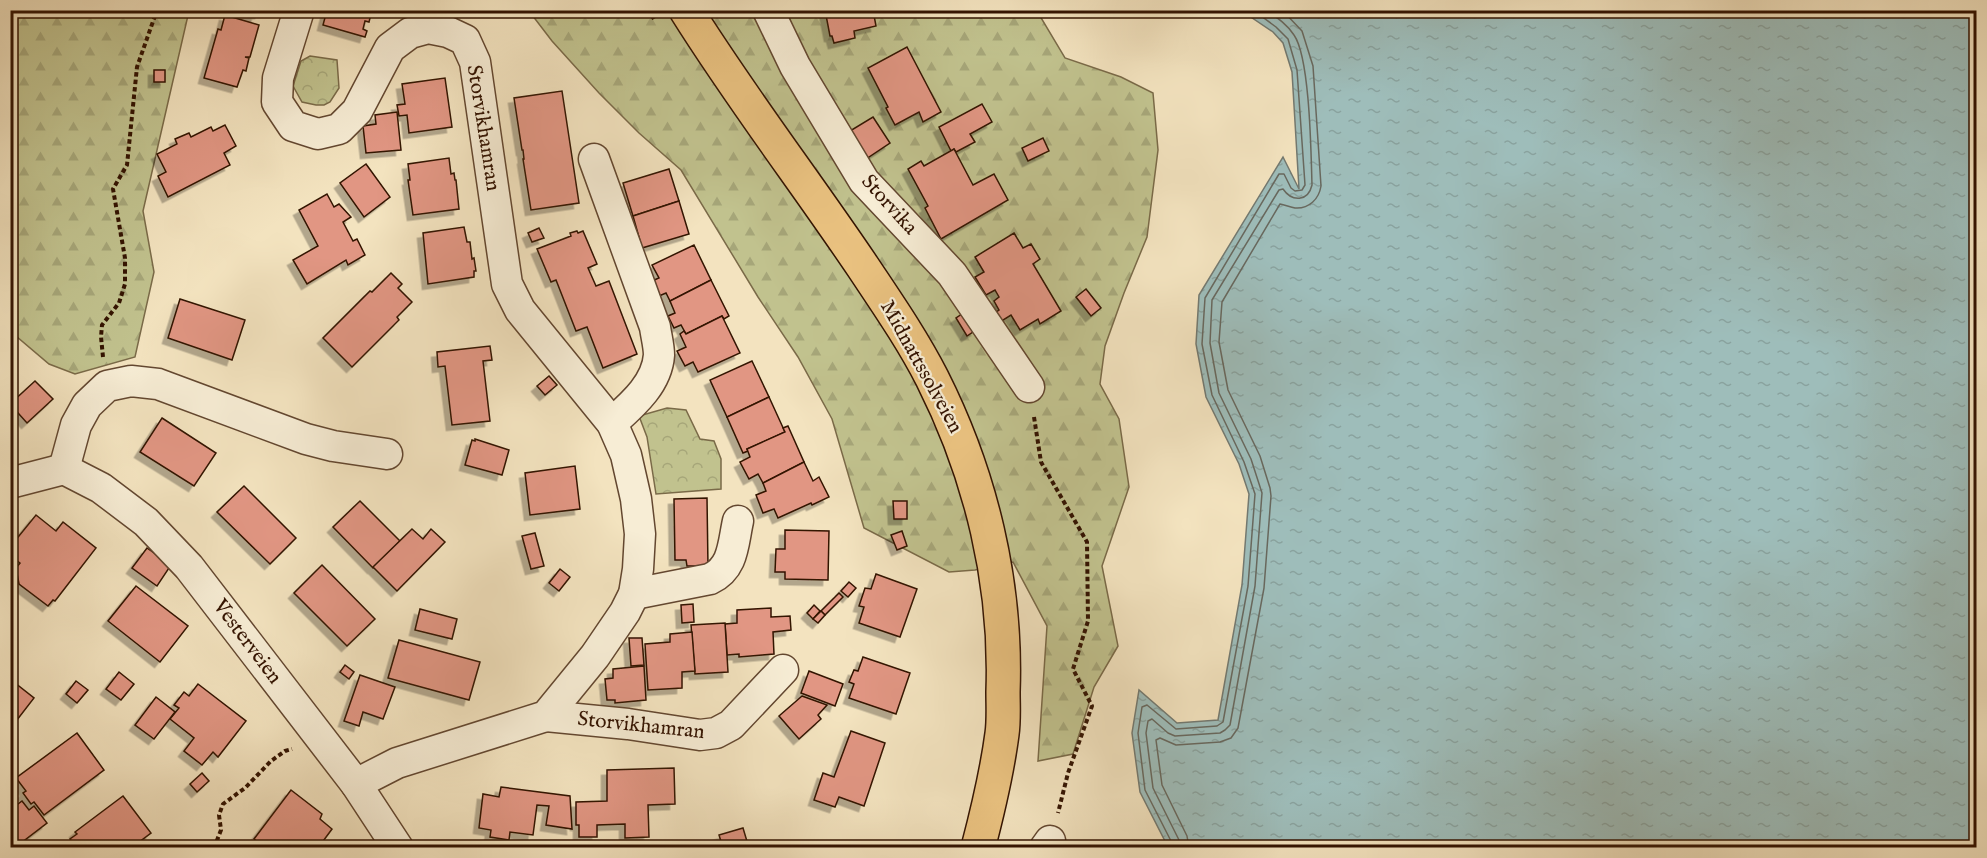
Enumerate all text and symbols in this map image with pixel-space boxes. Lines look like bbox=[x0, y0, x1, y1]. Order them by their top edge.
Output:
street label: Storvikhamran bbox=[460, 63, 506, 193]
street label: Storvika bbox=[855, 169, 924, 242]
street label: Midnattssolveien bbox=[873, 296, 969, 438]
street label: Vesterveien bbox=[206, 593, 288, 690]
street label: Storvikhamran bbox=[576, 706, 706, 746]

